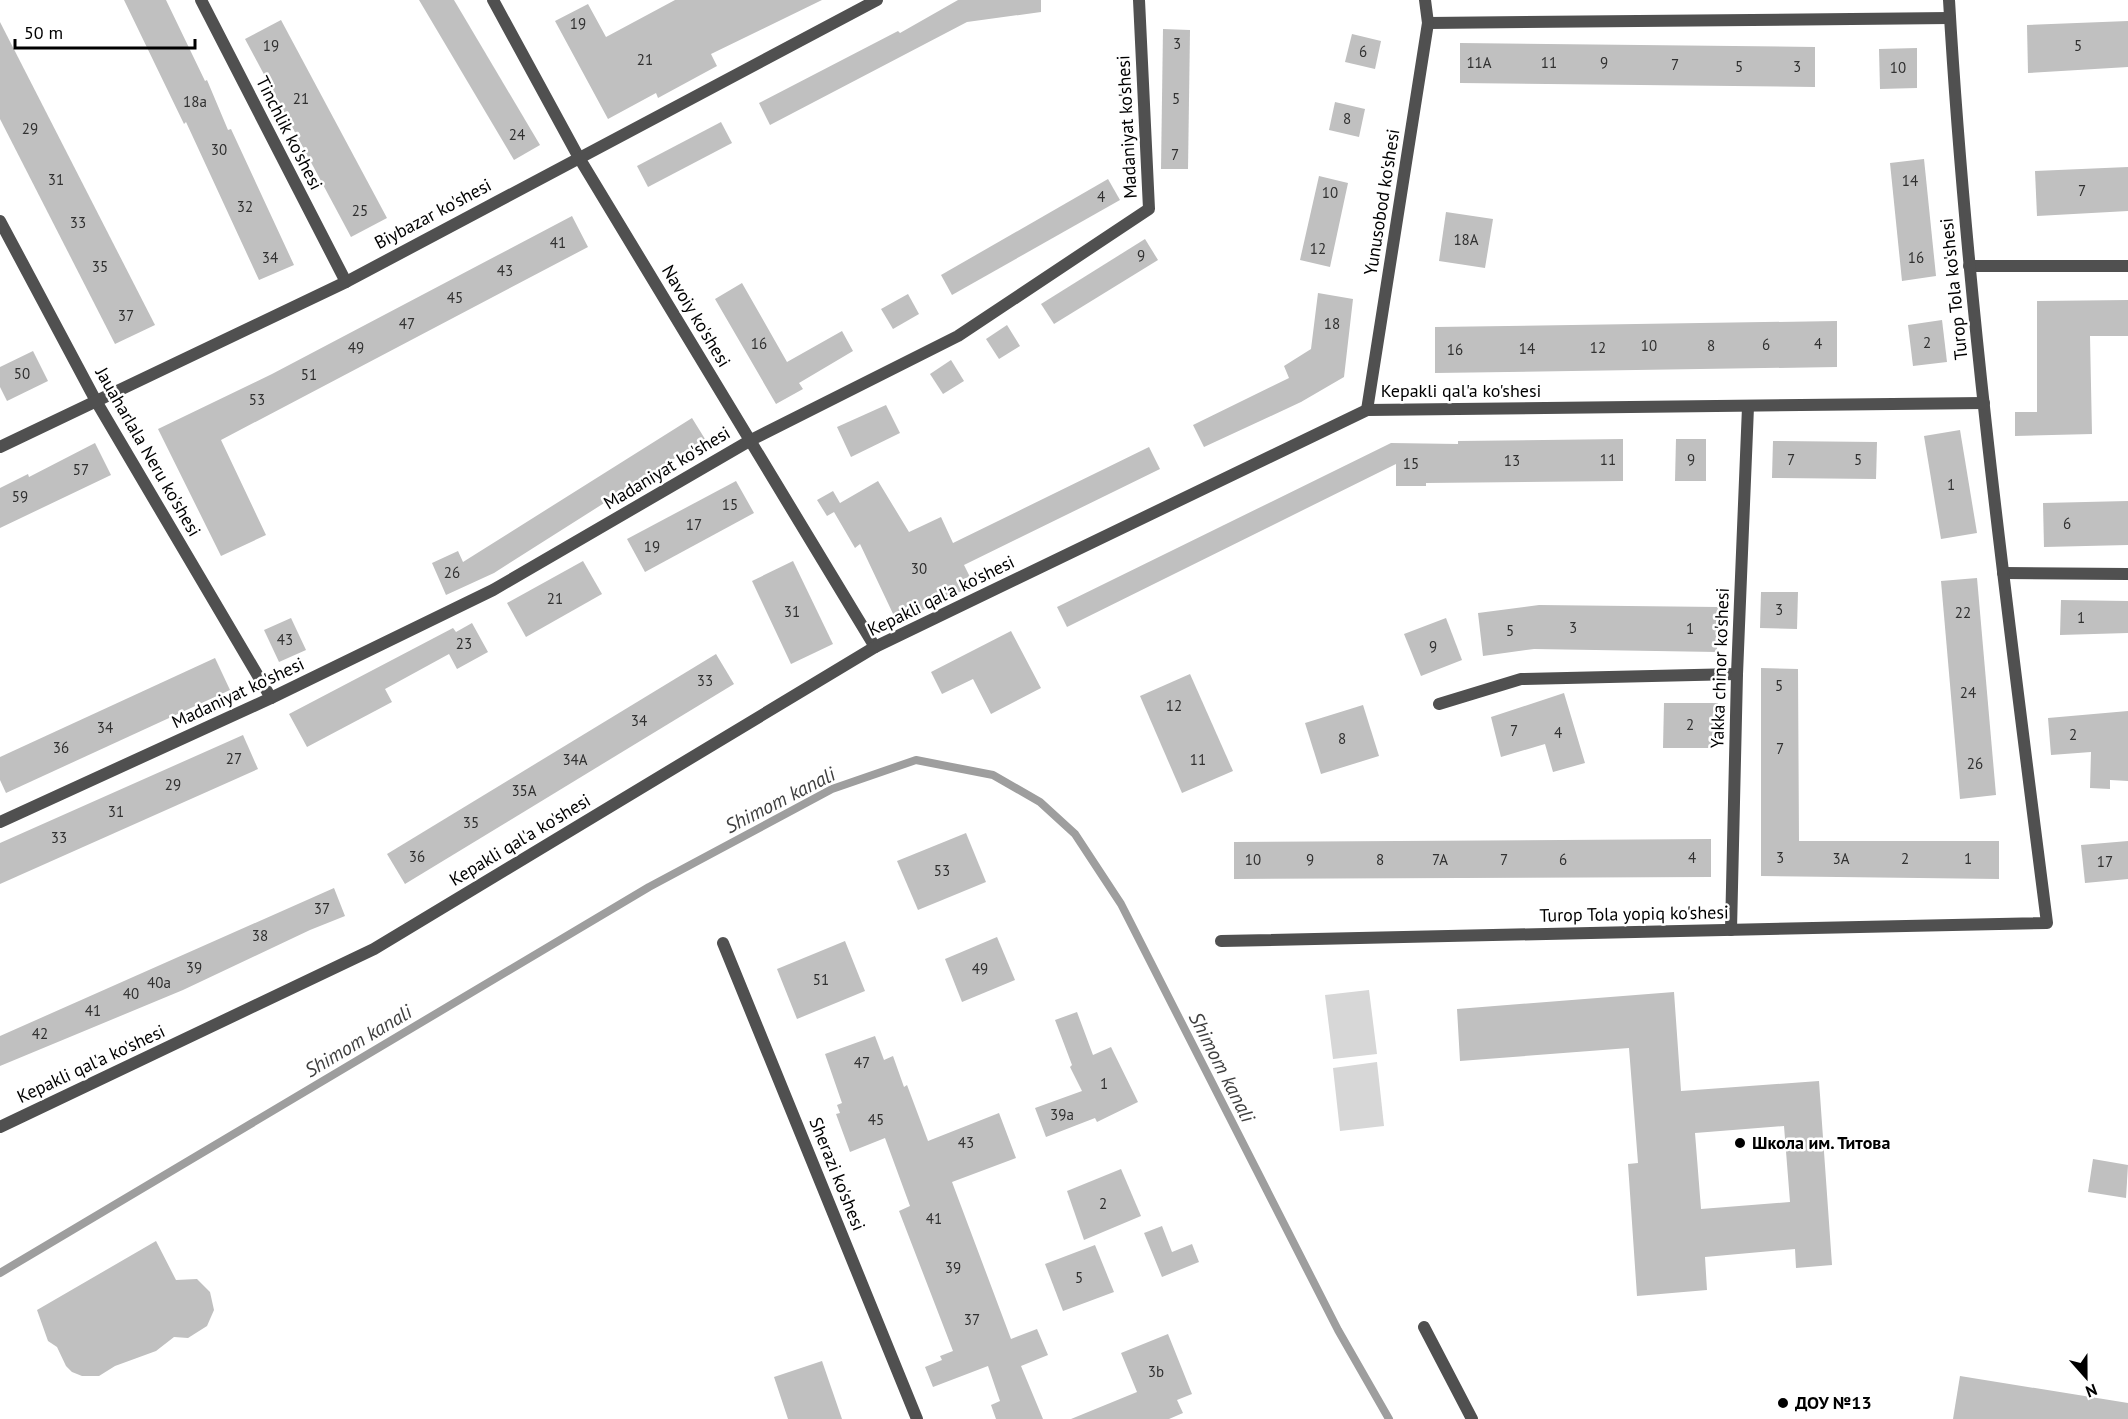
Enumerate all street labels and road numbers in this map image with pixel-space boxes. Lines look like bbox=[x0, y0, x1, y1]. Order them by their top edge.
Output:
street label: Madaniyat ko'shesi bbox=[1111, 55, 1142, 199]
street label: Tinchlik ko'shesi bbox=[251, 72, 328, 193]
street label: Yunusobod ko'shesi bbox=[1359, 127, 1404, 277]
street label: Biybazar ko'shesi bbox=[370, 173, 495, 254]
street label: Turop Tola ko'shesi bbox=[1935, 217, 1972, 361]
street label: Navoiy ko'shesi bbox=[657, 260, 736, 371]
street label: Jauaharlala Neru ko'shesi bbox=[90, 362, 206, 540]
street label: Kepakli qal'a ko'shesi bbox=[1381, 379, 1541, 402]
street label: Madaniyat ko'shesi bbox=[599, 421, 734, 514]
street label: Kepakli qal'a ko'shesi bbox=[864, 550, 1018, 641]
street label: Yakka chinor ko'shesi bbox=[1705, 587, 1734, 749]
street label: Madaniyat ko'shesi bbox=[168, 652, 308, 733]
street label: Kepakli qal'a ko'shesi bbox=[445, 788, 595, 891]
street label: Turop Tola yopiq ko'shesi bbox=[1539, 900, 1729, 927]
street label: Kepakli qal'a ko'shesi bbox=[13, 1019, 168, 1108]
street label: Sherazi ko'shesi bbox=[804, 1114, 871, 1234]

